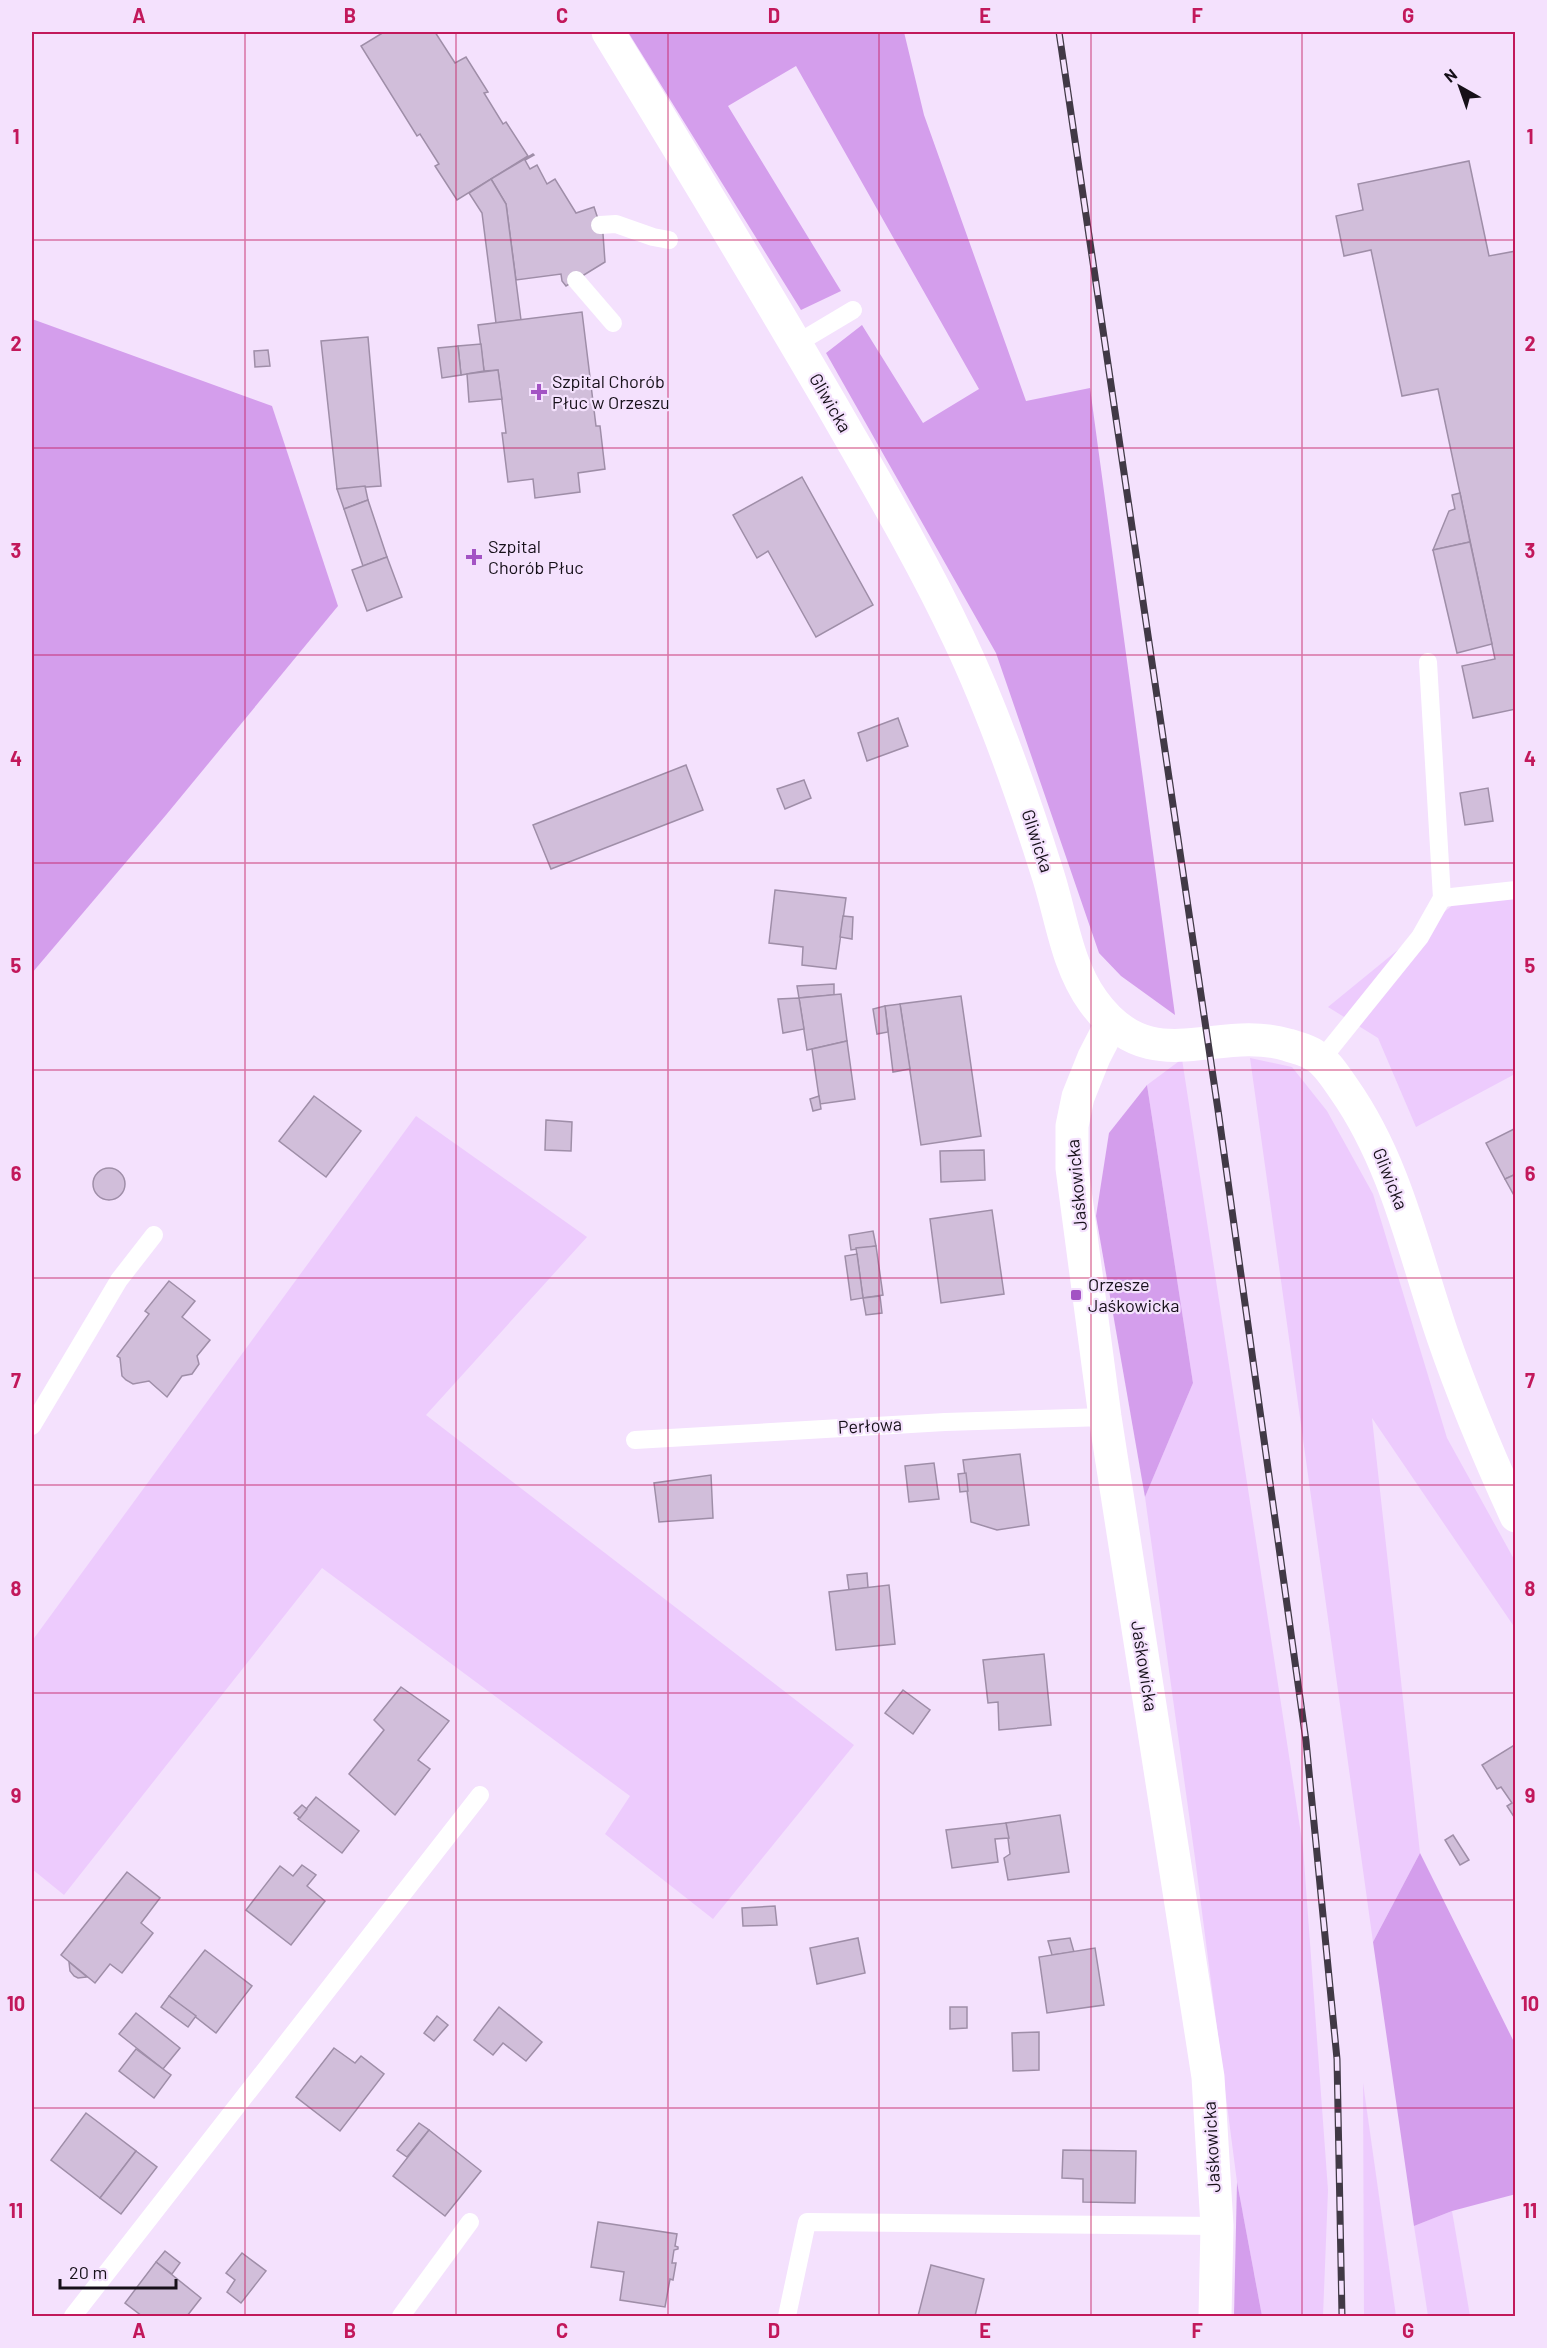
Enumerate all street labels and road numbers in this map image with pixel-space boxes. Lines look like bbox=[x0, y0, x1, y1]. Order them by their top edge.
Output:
street label: Gliwicka bbox=[805, 369, 857, 436]
street label: Gliwicka bbox=[1017, 807, 1058, 875]
street label: Jaśkowicka bbox=[1061, 1139, 1091, 1232]
street label: Gliwicka bbox=[1369, 1144, 1413, 1213]
street label: Perłowa bbox=[837, 1412, 903, 1438]
street label: Jaśkowicka bbox=[1127, 1619, 1163, 1713]
street label: Jaśkowicka bbox=[1198, 2101, 1224, 2193]

